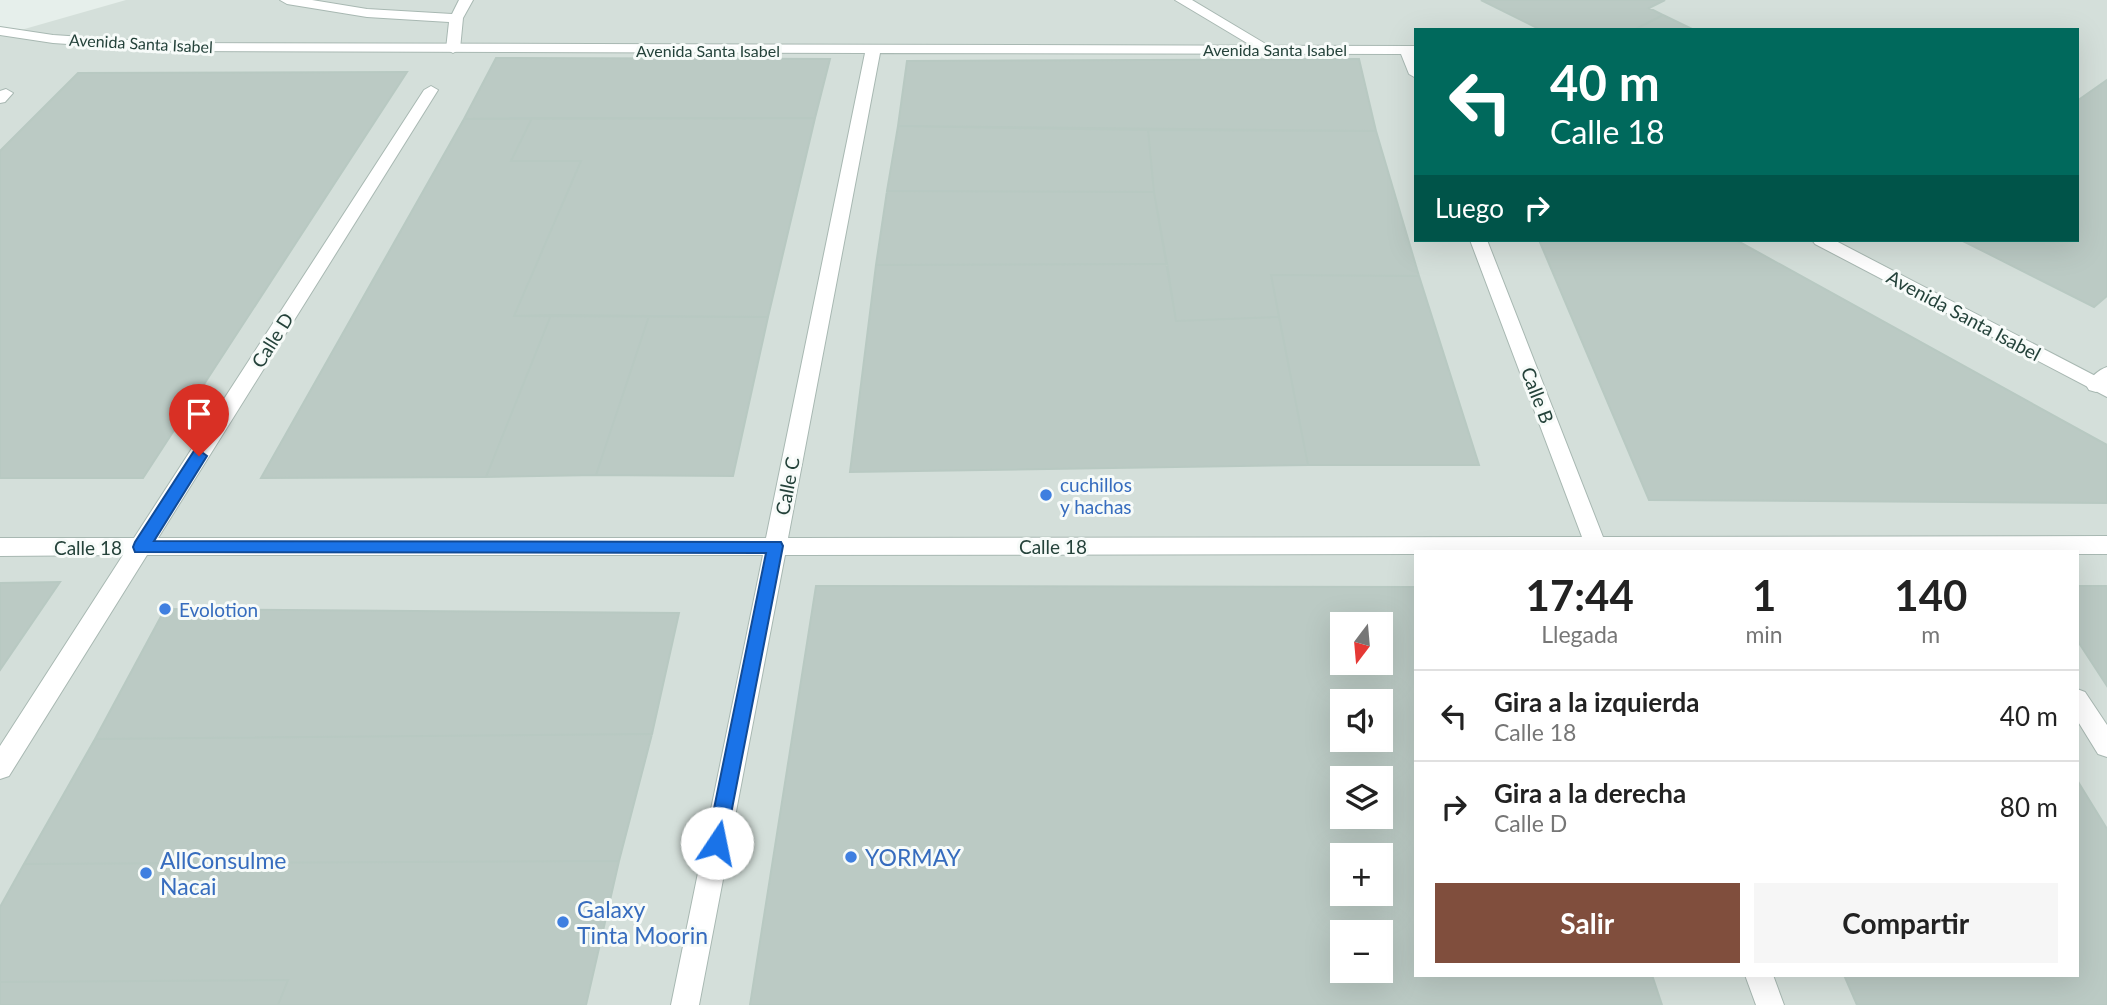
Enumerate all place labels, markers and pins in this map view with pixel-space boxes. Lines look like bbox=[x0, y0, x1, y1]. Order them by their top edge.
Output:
pin bbox=[169, 384, 229, 456]
place label: cuchillos y hachas bbox=[1060, 473, 1132, 518]
marker: cuchillos y hachas bbox=[1038, 487, 1054, 503]
place label: Evolotion bbox=[179, 598, 258, 621]
marker: Evolotion bbox=[157, 601, 173, 617]
place label: YORMAY bbox=[865, 843, 962, 871]
place label: AllConsulme Nacai bbox=[160, 846, 286, 900]
marker: YORMAY bbox=[843, 849, 859, 865]
marker: AllConsulme Nacai bbox=[138, 865, 154, 881]
place label: Galaxy Tinta Moorin bbox=[577, 895, 708, 949]
marker: Galaxy Tinta Moorin bbox=[555, 914, 571, 930]

